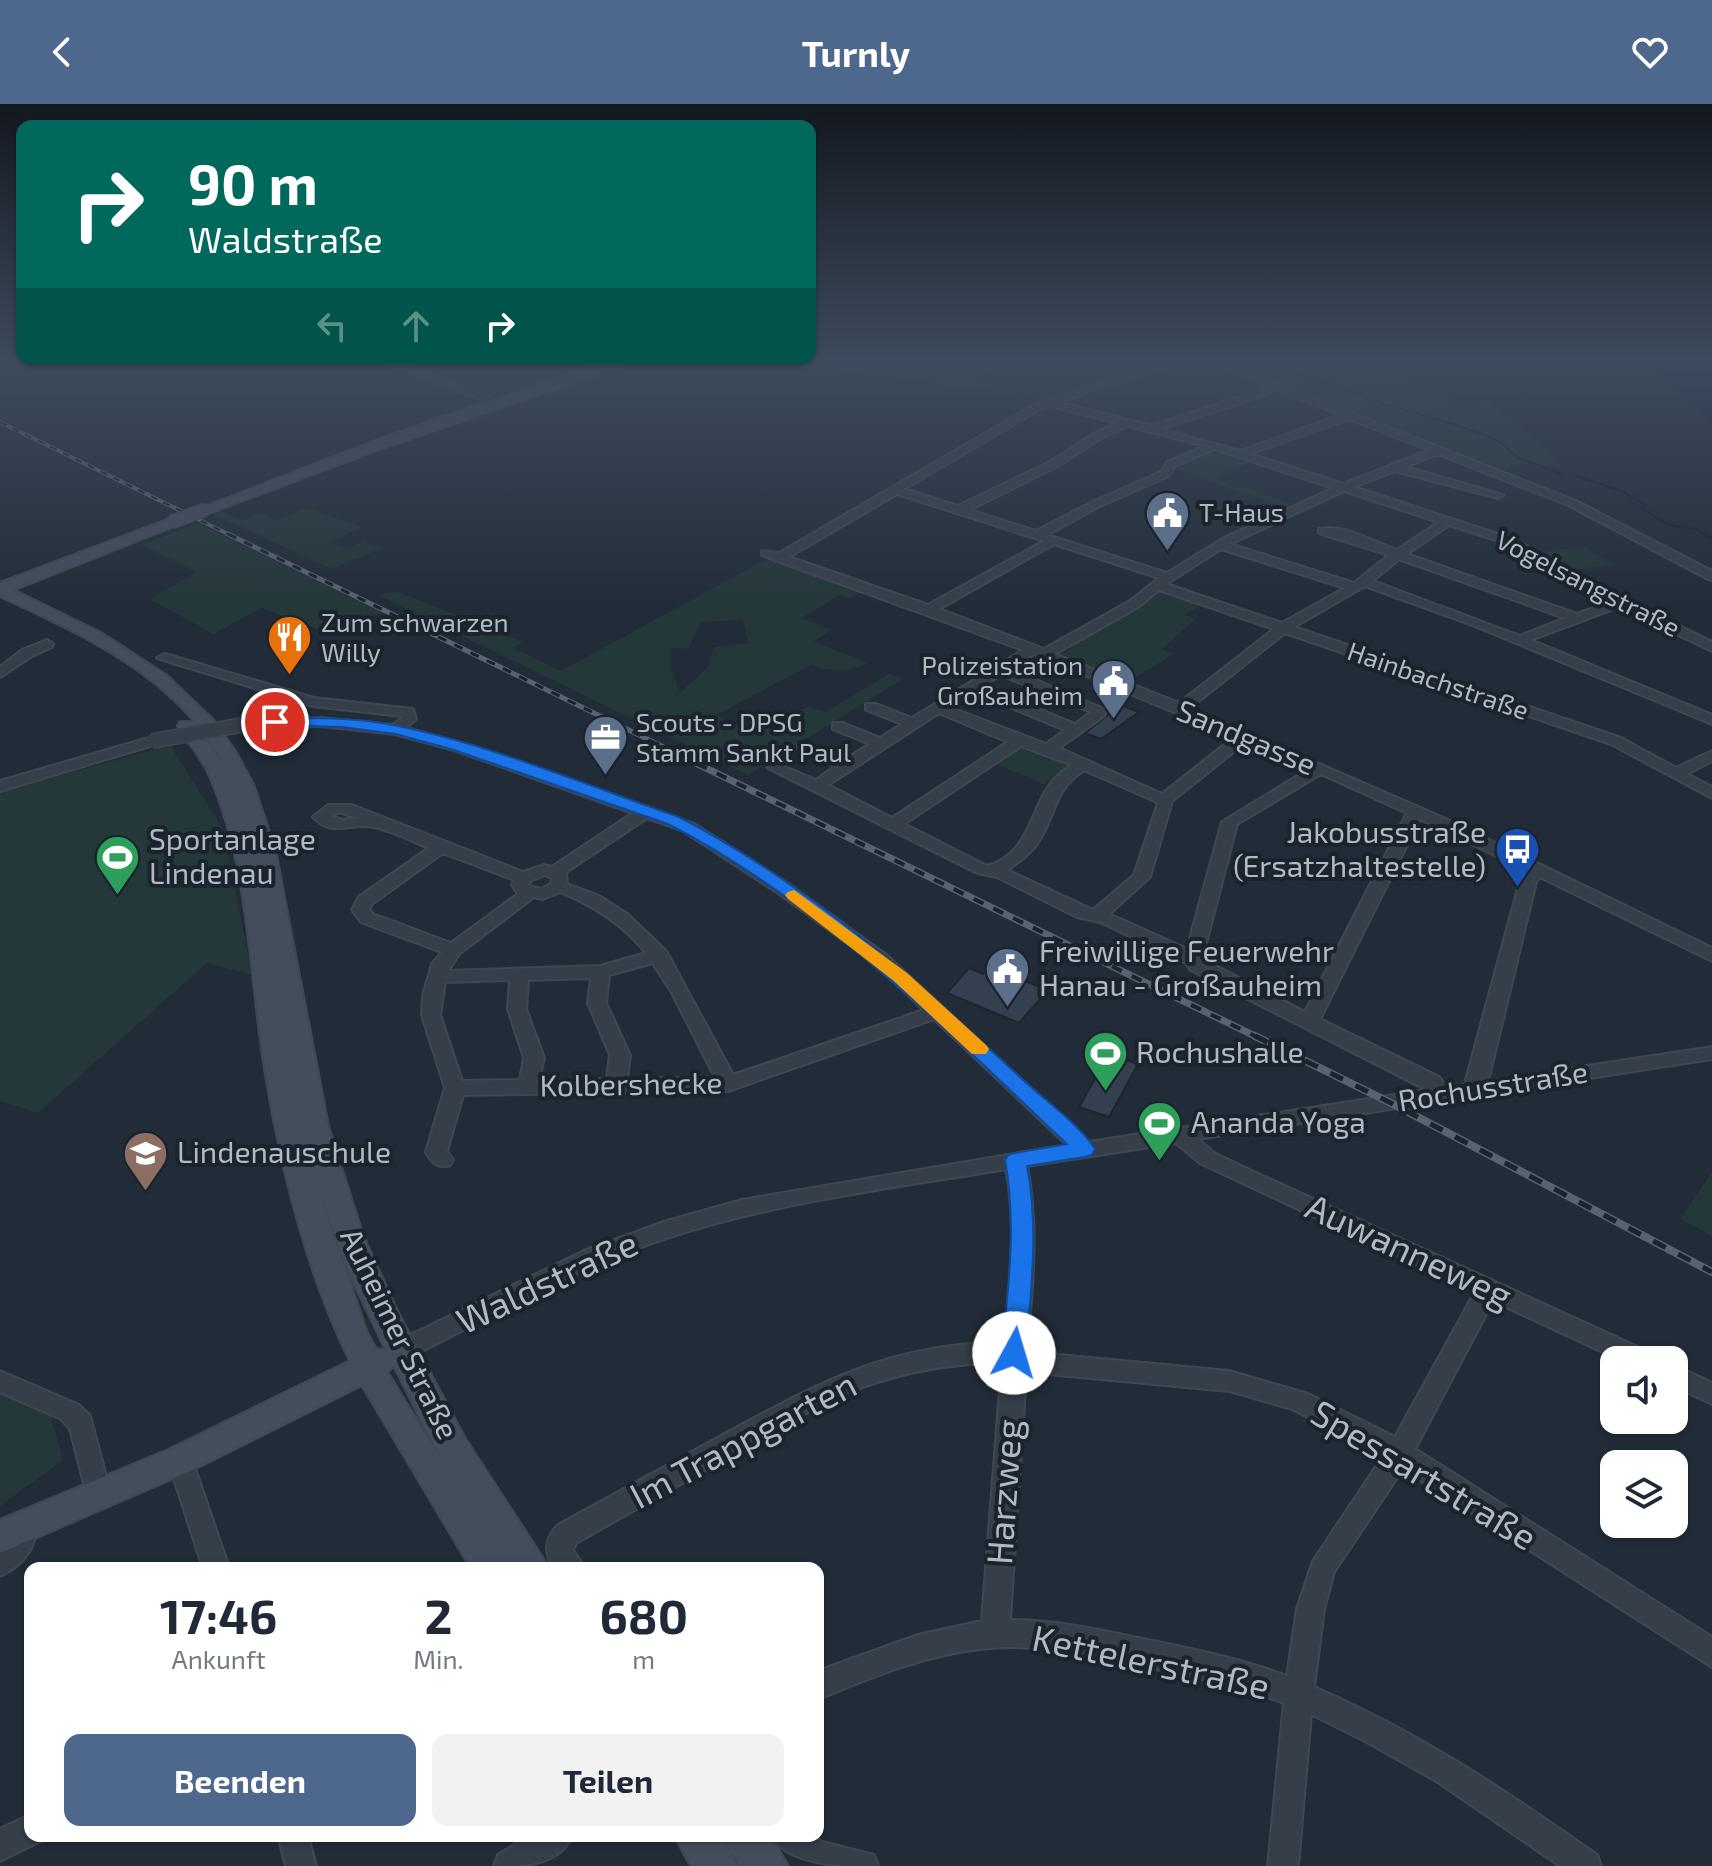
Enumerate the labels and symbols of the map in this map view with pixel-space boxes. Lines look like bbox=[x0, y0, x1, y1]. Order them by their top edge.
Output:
public building icon: T-Haus bbox=[1144, 489, 1192, 552]
place label: T-Haus bbox=[1199, 496, 1284, 527]
street label: Vogelsangstraße bbox=[1492, 523, 1686, 642]
place label: Zum schwarzen Willy bbox=[321, 606, 509, 667]
restaurant icon: Zum schwarzen Willy bbox=[266, 614, 314, 677]
street label: Hainbachstraße bbox=[1344, 634, 1533, 725]
place label: Polizeistation Großauheim bbox=[922, 649, 1083, 710]
public building icon: Polizeistation Großauheim bbox=[1090, 657, 1138, 720]
pin bbox=[241, 688, 309, 756]
street label: Sandgasse bbox=[1172, 691, 1322, 782]
place label: Scouts - DPSG Stamm Sankt Paul bbox=[636, 706, 851, 767]
office icon: Scouts - DPSG Stamm Sankt Paul bbox=[581, 714, 629, 777]
place label: Jakobusstraße (Ersatzhaltestelle) bbox=[1233, 813, 1486, 883]
place label: Sportanlage Lindenau bbox=[149, 820, 316, 890]
bus stop icon: Jakobusstraße (Ersatzhaltestelle) bbox=[1493, 826, 1541, 889]
sports icon: Sportanlage Lindenau bbox=[94, 833, 142, 896]
place label: Freiwillige Feuerwehr Hanau - Großauheim bbox=[1039, 932, 1334, 1002]
public building icon: Freiwillige Feuerwehr Hanau - Großauheim bbox=[984, 945, 1032, 1008]
sports icon: Rochushalle bbox=[1081, 1029, 1129, 1092]
place label: Rochushalle bbox=[1136, 1033, 1304, 1069]
street label: Rochusstraße bbox=[1395, 1052, 1590, 1118]
street label: Kolbershecke bbox=[539, 1063, 723, 1103]
sports icon: Ananda Yoga bbox=[1136, 1099, 1184, 1162]
place label: Ananda Yoga bbox=[1191, 1103, 1366, 1139]
school or university icon: Lindenauschule bbox=[122, 1129, 170, 1192]
place label: Lindenauschule bbox=[177, 1133, 391, 1169]
street label: Auwanneweg bbox=[1300, 1183, 1519, 1316]
street label: Waldstraße bbox=[449, 1220, 644, 1341]
street label: Auheimer Straße bbox=[334, 1222, 467, 1444]
position arrow bbox=[972, 1311, 1056, 1395]
street label: Im Trappgarten bbox=[622, 1361, 863, 1516]
street label: Spessartstraße bbox=[1305, 1390, 1545, 1558]
street label: Harzweg bbox=[976, 1418, 1029, 1566]
street label: Kettelerstraße bbox=[1029, 1614, 1274, 1707]

